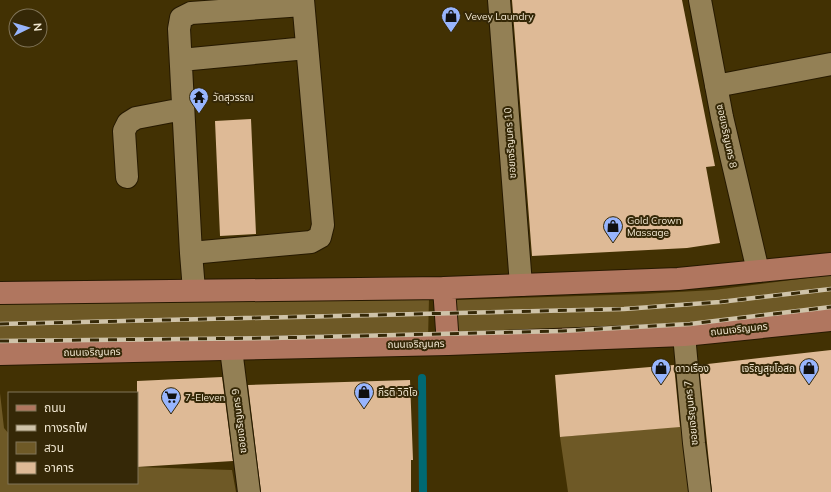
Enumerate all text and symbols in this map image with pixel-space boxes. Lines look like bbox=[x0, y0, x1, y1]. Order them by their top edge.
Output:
shop icon: Vevey Laundry bbox=[440, 5, 462, 33]
north arrow bbox=[8, 8, 48, 48]
place label: Vevey Laundry bbox=[465, 10, 534, 23]
text: N bbox=[31, 22, 45, 32]
temple icon: วัดสุวรรณ bbox=[188, 86, 210, 114]
place label: วัดสุวรรณ bbox=[213, 91, 254, 104]
street label: ซอยเจริญนคร 8 bbox=[714, 103, 740, 169]
street label: ซอยเจริญนคร 10 bbox=[501, 107, 519, 179]
place label: Gold Crown Massage bbox=[627, 214, 682, 239]
shop icon: Gold Crown Massage bbox=[602, 215, 624, 243]
street label: ถนนเจริญนคร bbox=[710, 320, 768, 338]
street label: ถนนเจริญนคร bbox=[387, 337, 445, 351]
street label: ถนนเจริญนคร bbox=[63, 345, 121, 359]
shop icon: ดาวเรือง bbox=[650, 357, 672, 385]
shop icon: เจริญสุขโอสถ bbox=[798, 357, 820, 385]
place label: ดาวเรือง bbox=[675, 362, 709, 375]
place label: เจริญสุขโอสถ bbox=[741, 362, 795, 375]
street label: ซอยเจริญนคร 7 bbox=[681, 380, 701, 446]
shop icon: กีรติ วิดิโอ bbox=[353, 381, 375, 409]
supermarket icon: 7-Eleven bbox=[160, 386, 182, 414]
place label: กีรติ วิดิโอ bbox=[378, 386, 418, 399]
street label: ซอยเจริญนคร 9 bbox=[229, 388, 249, 454]
place label: 7-Eleven bbox=[185, 391, 226, 404]
legend bbox=[8, 392, 138, 484]
text: ถนน bbox=[44, 400, 66, 415]
text: ทางรถไฟ bbox=[44, 420, 87, 435]
text: สวน bbox=[44, 440, 64, 455]
text: อาคาร bbox=[44, 460, 74, 475]

